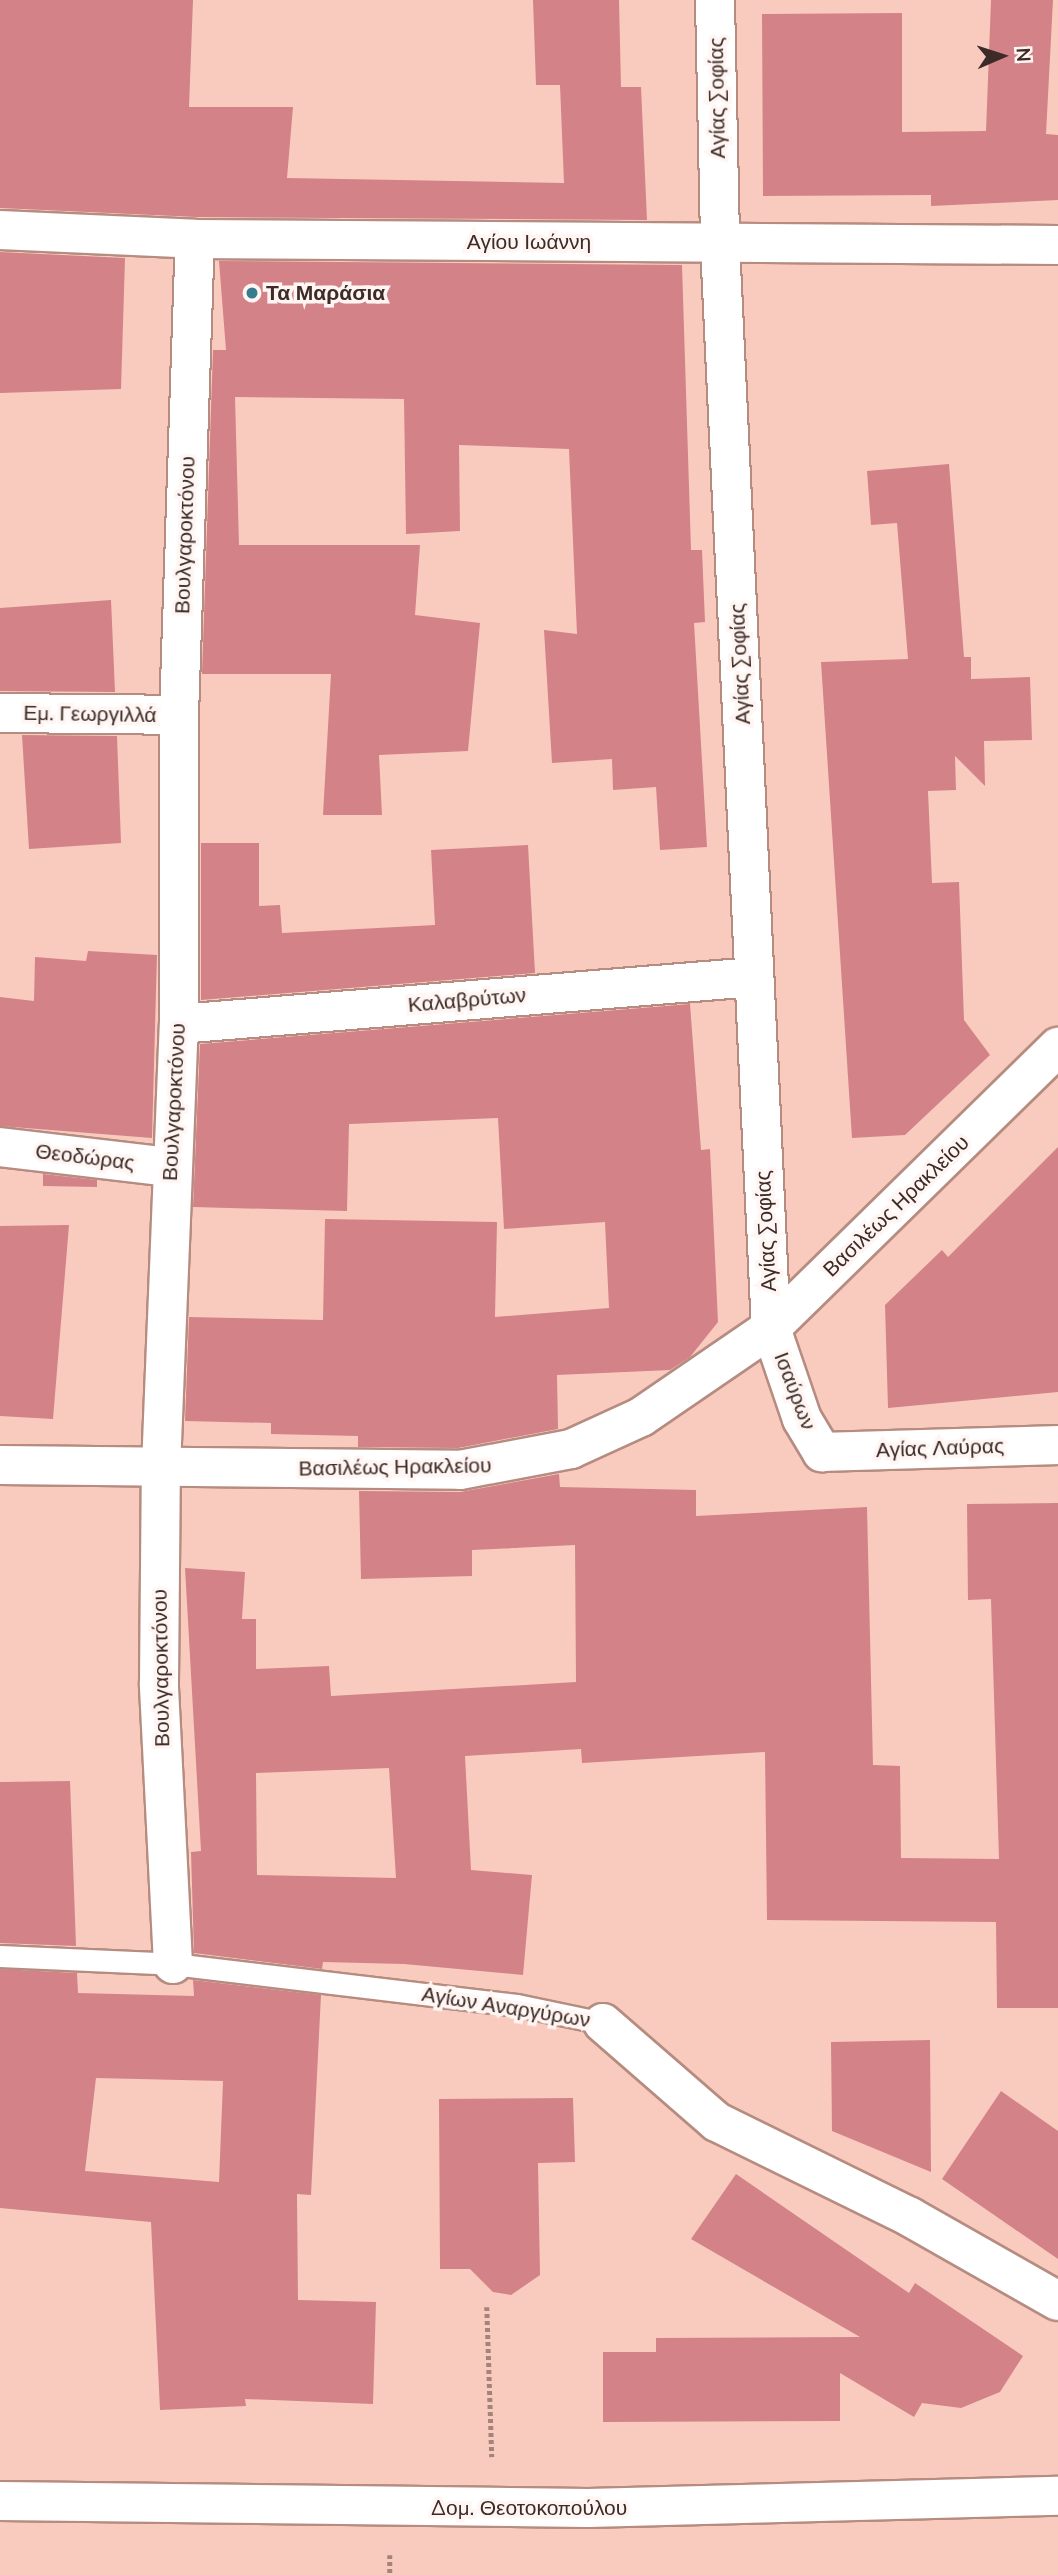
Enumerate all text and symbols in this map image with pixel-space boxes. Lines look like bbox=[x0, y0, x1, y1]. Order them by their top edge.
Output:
north arrow bbox=[967, 21, 1037, 91]
street label: Αγίας Σοφίας bbox=[703, 37, 731, 159]
text: N bbox=[1010, 47, 1036, 63]
street label: Αγίου Ιωάννη bbox=[467, 229, 591, 255]
place label: Τα Μαράσια bbox=[266, 280, 385, 306]
marker: Τα Μαράσια bbox=[244, 285, 260, 301]
street label: Βουλγαροκτόνου bbox=[170, 456, 200, 614]
street label: Αγίας Σοφίας bbox=[724, 603, 756, 725]
street label: Εμ. Γεωργιλλά bbox=[23, 700, 157, 728]
street label: Καλαβρύτων bbox=[407, 982, 527, 1018]
street label: Βουλγαροκτόνου bbox=[157, 1022, 191, 1182]
street label: Βασιλέως Ηρακλείου bbox=[818, 1130, 974, 1282]
street label: Θεοδώρας bbox=[34, 1138, 136, 1176]
street label: Αγίας Σοφίας bbox=[750, 1170, 782, 1292]
street label: Ισαύρων bbox=[769, 1349, 821, 1433]
street label: Αγίας Λαύρας bbox=[875, 1433, 1005, 1463]
street label: Βασιλέως Ηρακλείου bbox=[298, 1453, 492, 1481]
street label: Βουλγαροκτόνου bbox=[147, 1589, 175, 1747]
street label: Αγίων Αναργύρων bbox=[420, 1981, 592, 2033]
street label: Δομ. Θεοτοκοπούλου bbox=[431, 2495, 627, 2521]

